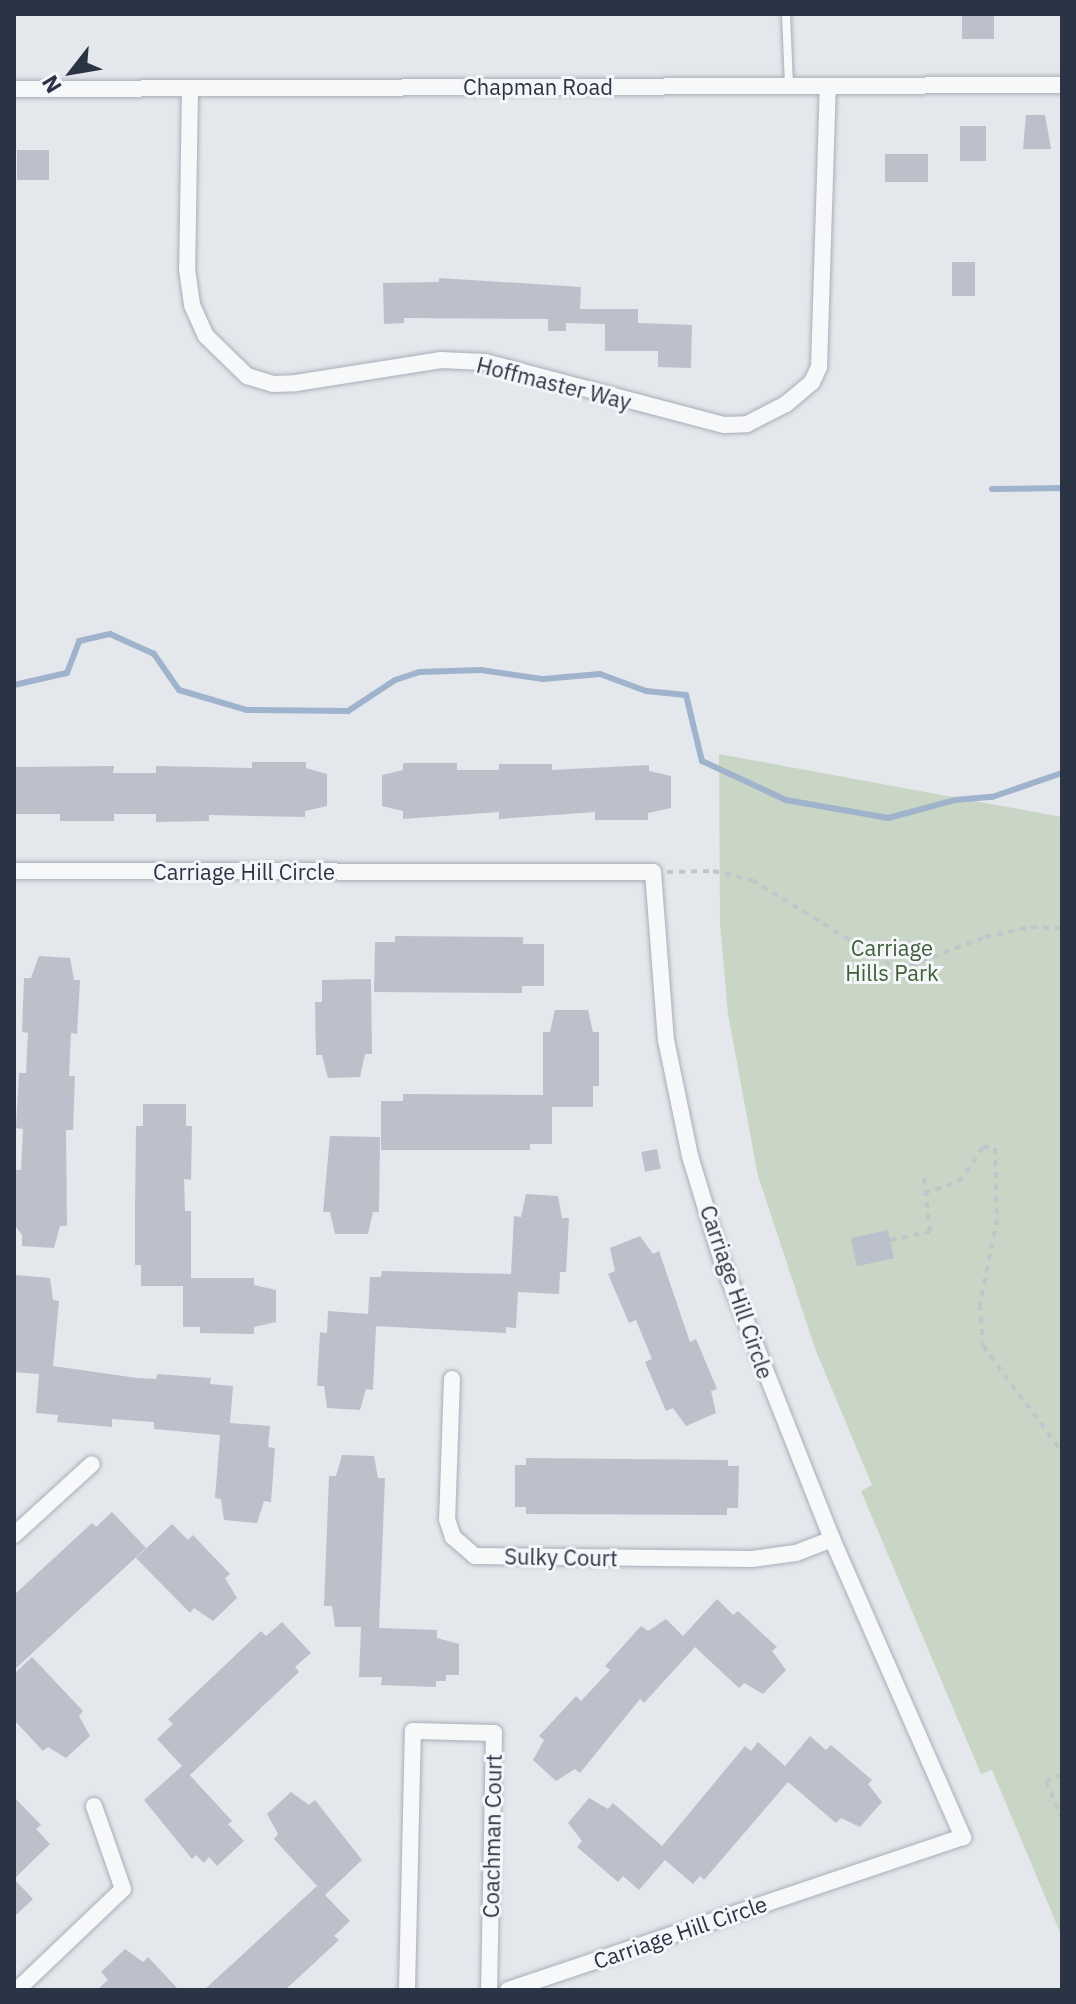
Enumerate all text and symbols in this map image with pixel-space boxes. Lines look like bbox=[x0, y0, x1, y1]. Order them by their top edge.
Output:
north arrow bbox=[32, 32, 112, 112]
text: N bbox=[34, 70, 68, 99]
street label: Chapman Road bbox=[463, 74, 613, 100]
street label: Hoffmaster Way bbox=[474, 351, 634, 415]
street label: Carriage Hill Circle bbox=[153, 859, 335, 885]
park label: Carriage Hills Park bbox=[845, 934, 939, 986]
street label: Carriage Hill Circle bbox=[695, 1202, 779, 1382]
street label: Sulky Court bbox=[504, 1543, 618, 1571]
street label: Coachman Court bbox=[477, 1754, 507, 1918]
street label: Carriage Hill Circle bbox=[590, 1890, 770, 1974]

